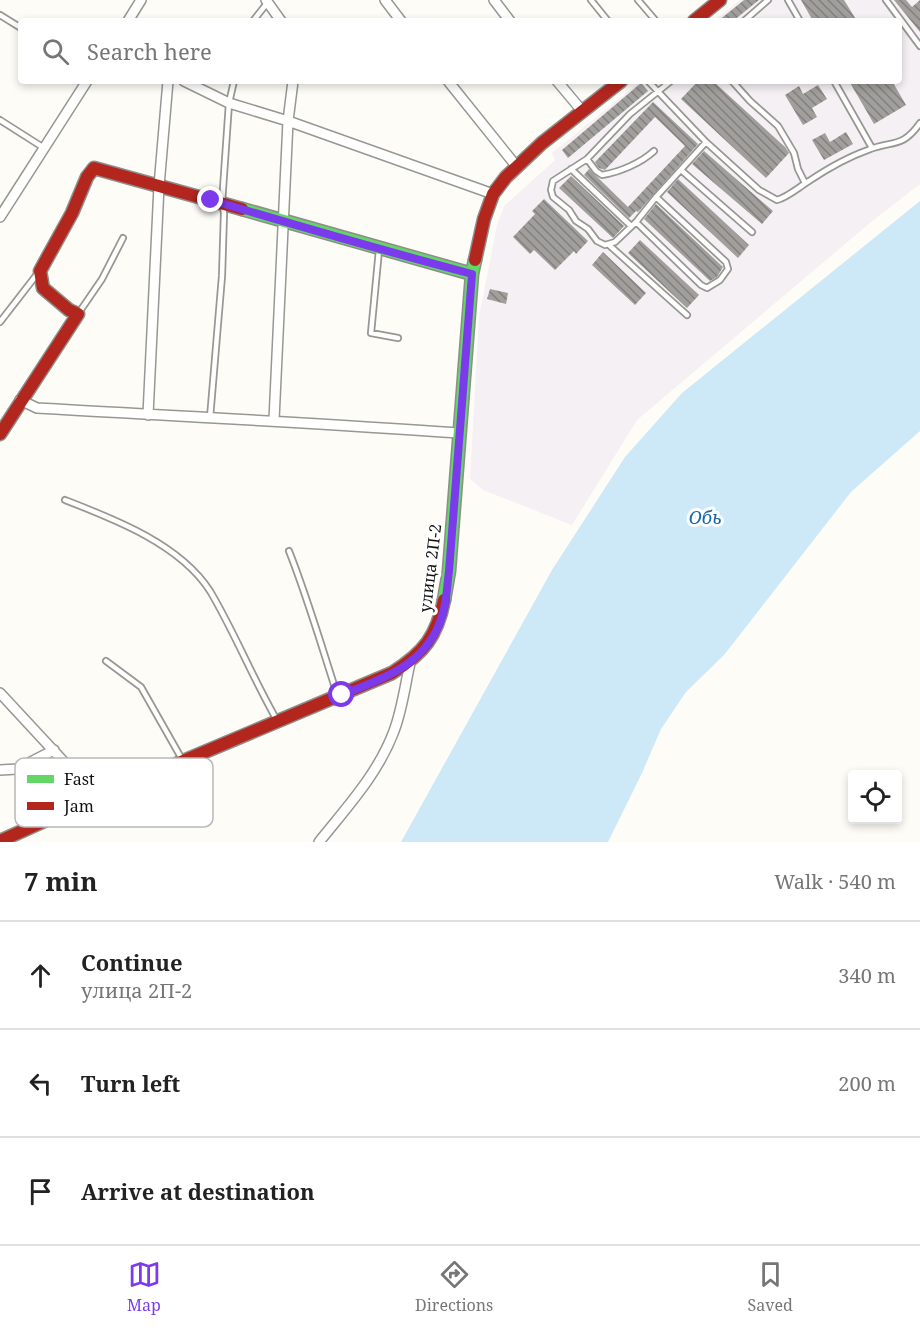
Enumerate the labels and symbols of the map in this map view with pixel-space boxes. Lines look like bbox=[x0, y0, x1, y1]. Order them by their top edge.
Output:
route end bbox=[197, 186, 223, 212]
water label: Обь bbox=[688, 505, 722, 529]
street label: улица 2П-2 bbox=[414, 522, 446, 614]
route start bbox=[328, 681, 354, 707]
legend bbox=[15, 758, 213, 827]
text: Fast bbox=[64, 768, 95, 790]
text: Jam bbox=[63, 795, 94, 817]

